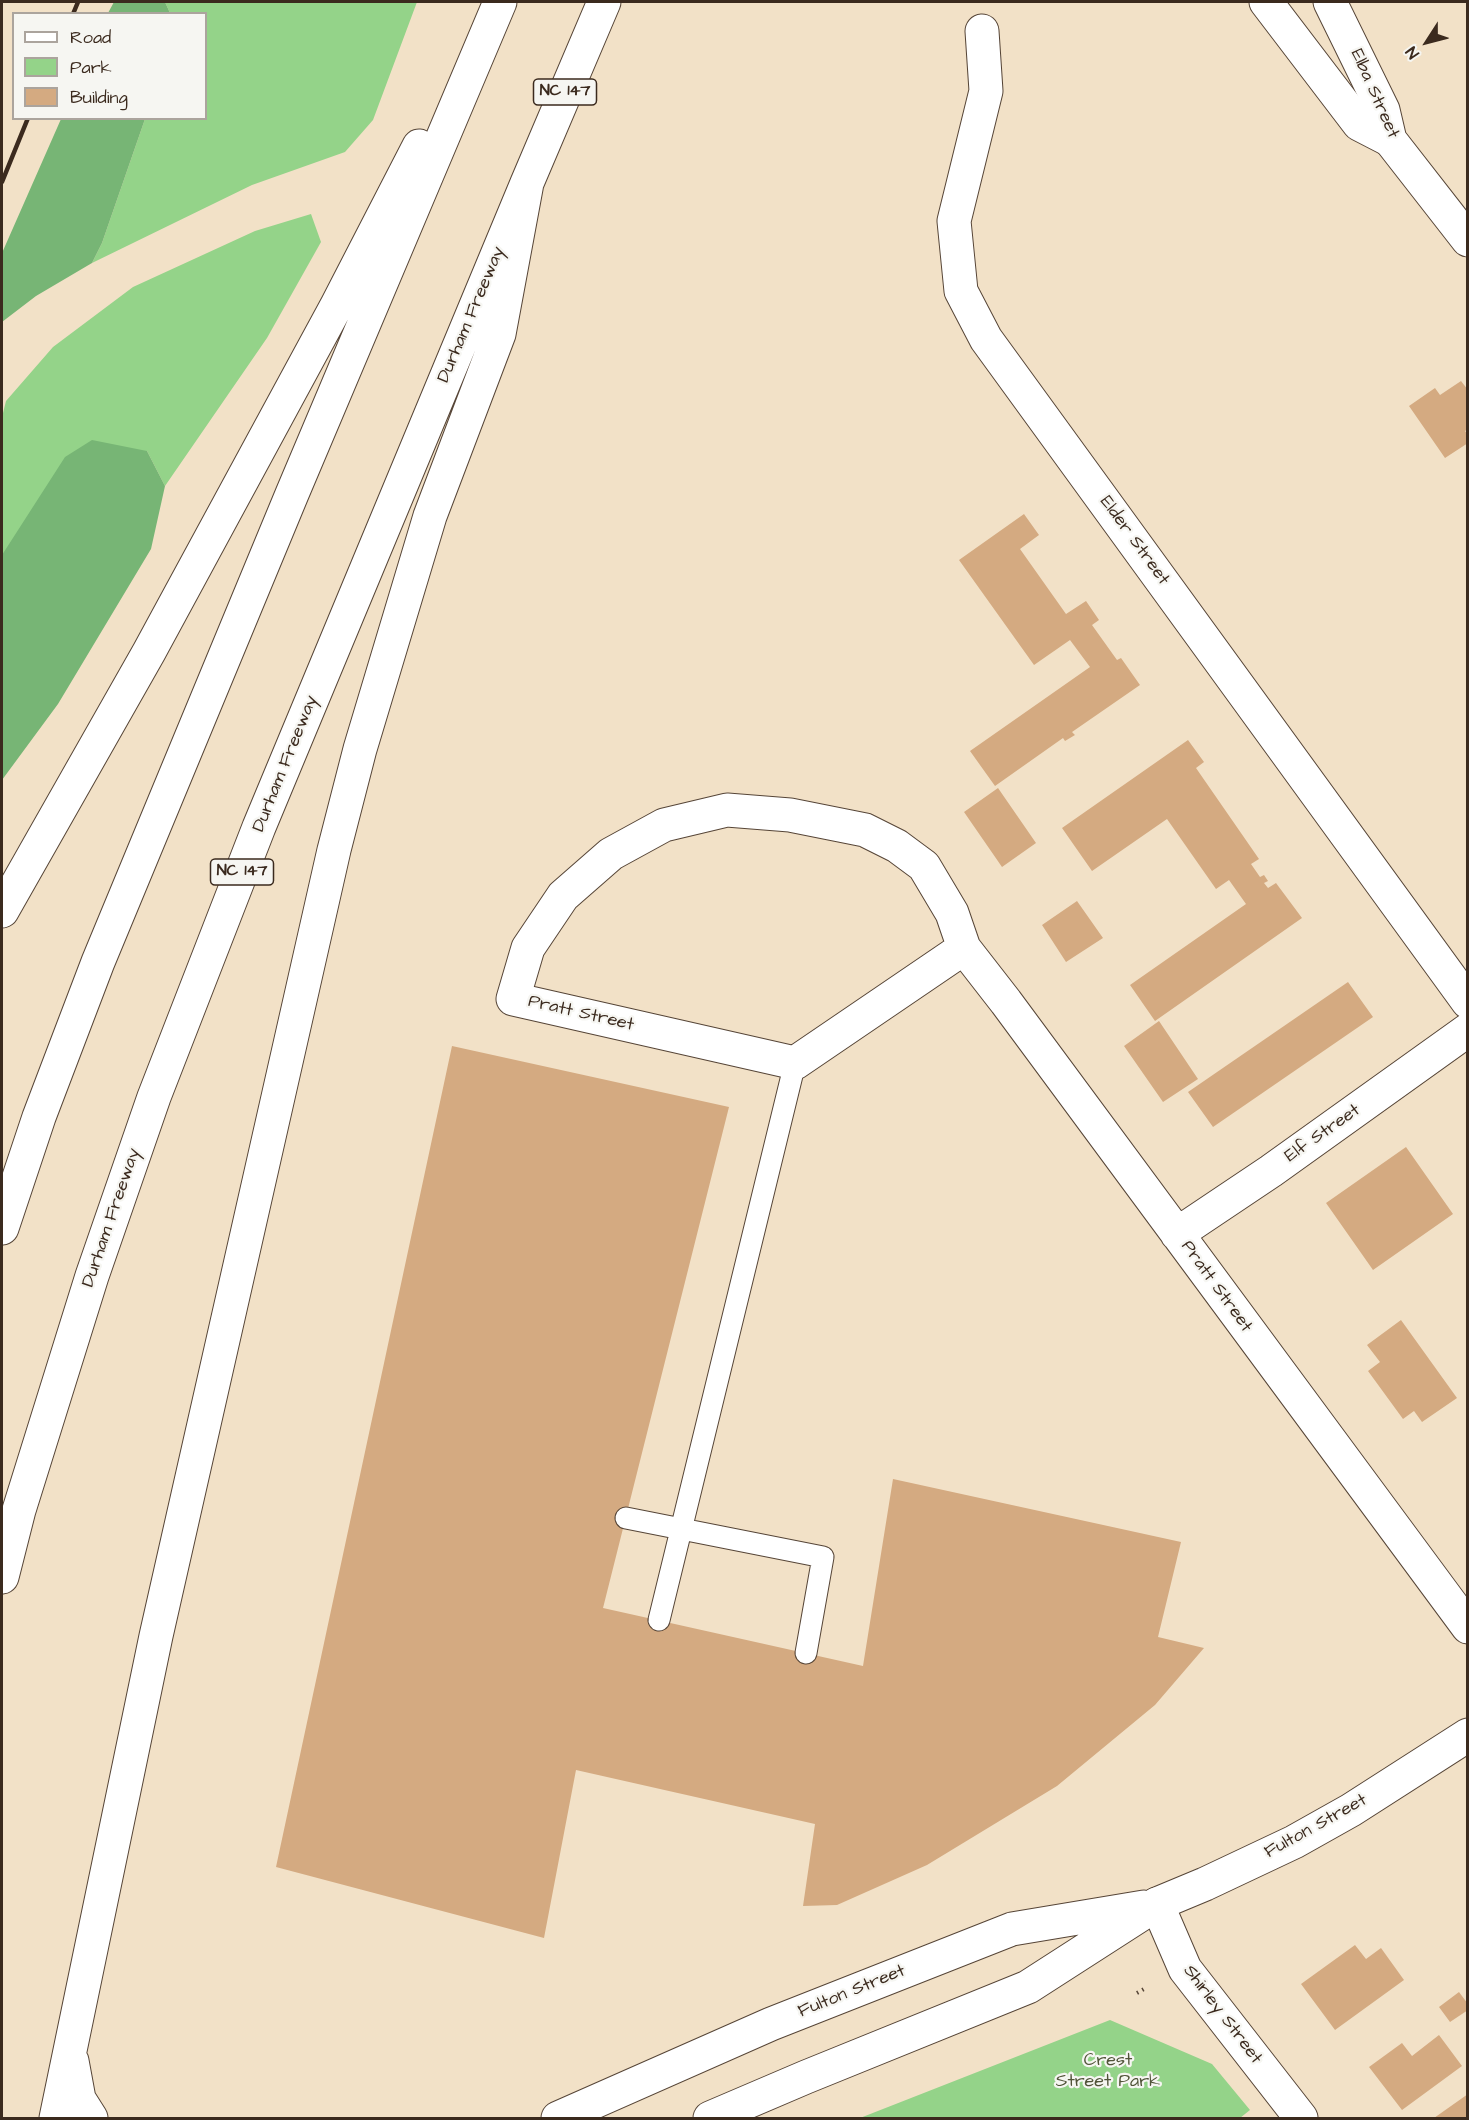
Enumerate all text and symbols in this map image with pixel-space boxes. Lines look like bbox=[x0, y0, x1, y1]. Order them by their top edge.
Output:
legend bbox=[12, 12, 207, 120]
north arrow bbox=[1397, 12, 1457, 72]
text: Road bbox=[70, 25, 111, 50]
text: N bbox=[1401, 42, 1424, 63]
street label: Elba Street bbox=[1345, 46, 1403, 142]
text: Park bbox=[70, 55, 112, 80]
road number: NC 147 bbox=[534, 79, 596, 105]
text: Building bbox=[70, 85, 128, 110]
street label: Durham Freeway bbox=[434, 244, 510, 386]
street label: Elder Street bbox=[1094, 492, 1174, 590]
street label: Durham Freeway bbox=[249, 693, 323, 835]
road number: NC 147 bbox=[210, 859, 274, 885]
street label: Pratt Street bbox=[526, 991, 636, 1037]
street label: Elf Street bbox=[1281, 1100, 1365, 1168]
street label: Durham Freeway bbox=[78, 1146, 146, 1290]
street label: Pratt Street bbox=[1176, 1237, 1256, 1337]
street label: Fulton Street bbox=[1261, 1790, 1371, 1864]
street label: Fulton Street bbox=[795, 1961, 909, 2023]
street label: Shirley Street bbox=[1178, 1961, 1266, 2069]
park label: Crest Street Park bbox=[1056, 2050, 1160, 2092]

